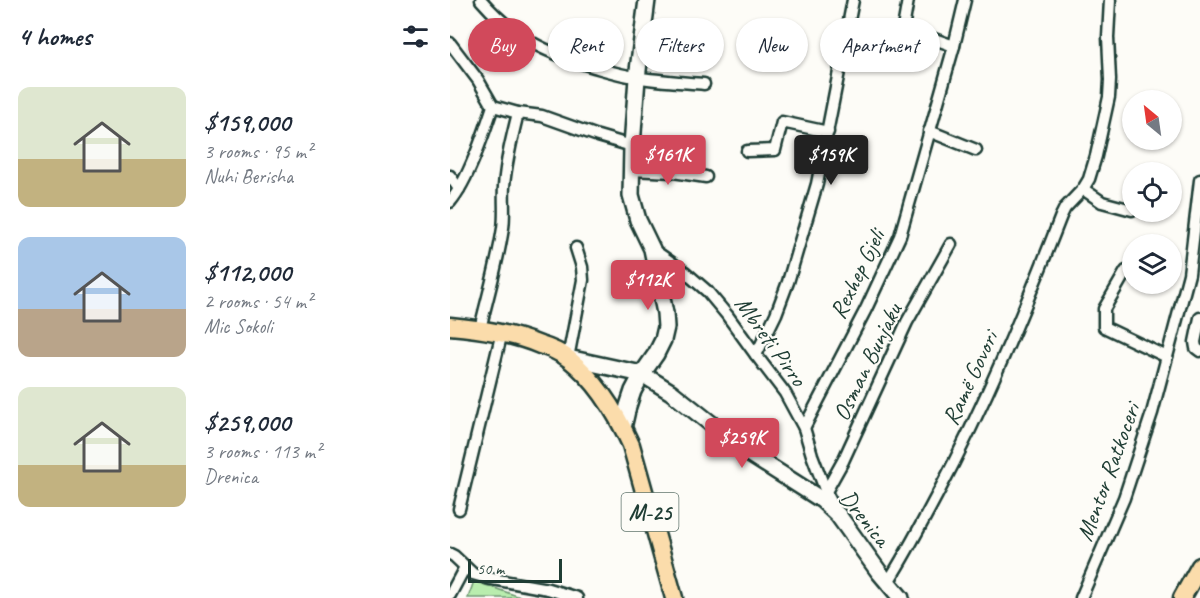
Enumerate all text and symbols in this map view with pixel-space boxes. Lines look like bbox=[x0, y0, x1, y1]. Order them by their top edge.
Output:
chip: Buy bbox=[468, 18, 536, 72]
chip: Rent bbox=[548, 18, 624, 72]
chip: Filters bbox=[636, 18, 724, 72]
chip: New bbox=[736, 18, 808, 72]
chip: Apartment bbox=[820, 18, 940, 72]
text: 4 homes bbox=[18, 20, 91, 53]
icon: filters bbox=[399, 20, 432, 53]
north arrow bbox=[1122, 90, 1182, 150]
map controls bbox=[1122, 90, 1182, 294]
text: $159,000 bbox=[204, 106, 290, 139]
icon: home bbox=[66, 111, 138, 183]
pin: $161K bbox=[626, 135, 710, 186]
pin: $159K bbox=[789, 135, 873, 186]
text: 3 rooms · 95 m² bbox=[204, 139, 312, 164]
text: $161K bbox=[645, 142, 691, 167]
text: $159K bbox=[808, 142, 854, 167]
button: locate bbox=[1122, 162, 1182, 222]
text: Nuhi Berisha bbox=[204, 164, 293, 189]
street label: Rexhep Gjeli bbox=[823, 222, 892, 323]
button: layers bbox=[1122, 234, 1182, 294]
text: $112,000 bbox=[204, 256, 291, 289]
pin: $112K bbox=[606, 260, 690, 311]
icon: home bbox=[66, 261, 138, 333]
text: $112K bbox=[625, 267, 671, 292]
text: 2 rooms · 54 m² bbox=[204, 289, 312, 314]
street label: Mbreti Pirro bbox=[728, 290, 815, 393]
street label: Osman Bunjaku bbox=[826, 297, 909, 425]
text: Mic Sokoli bbox=[204, 314, 273, 339]
street label: Ramë Govori bbox=[935, 323, 1006, 430]
street label: Mentor Ratkoceri bbox=[1069, 396, 1148, 545]
text: $259,000 bbox=[204, 406, 290, 439]
icon: home bbox=[66, 411, 138, 483]
pin: $259K bbox=[700, 418, 784, 469]
text: $259K bbox=[719, 425, 765, 450]
text: 3 rooms · 113 m² bbox=[204, 439, 321, 464]
text: Drenica bbox=[204, 464, 258, 489]
street label: Drenica bbox=[833, 483, 898, 554]
road number: M-25 bbox=[622, 493, 678, 531]
scale bar bbox=[468, 556, 562, 584]
text: 50 m bbox=[477, 559, 504, 579]

